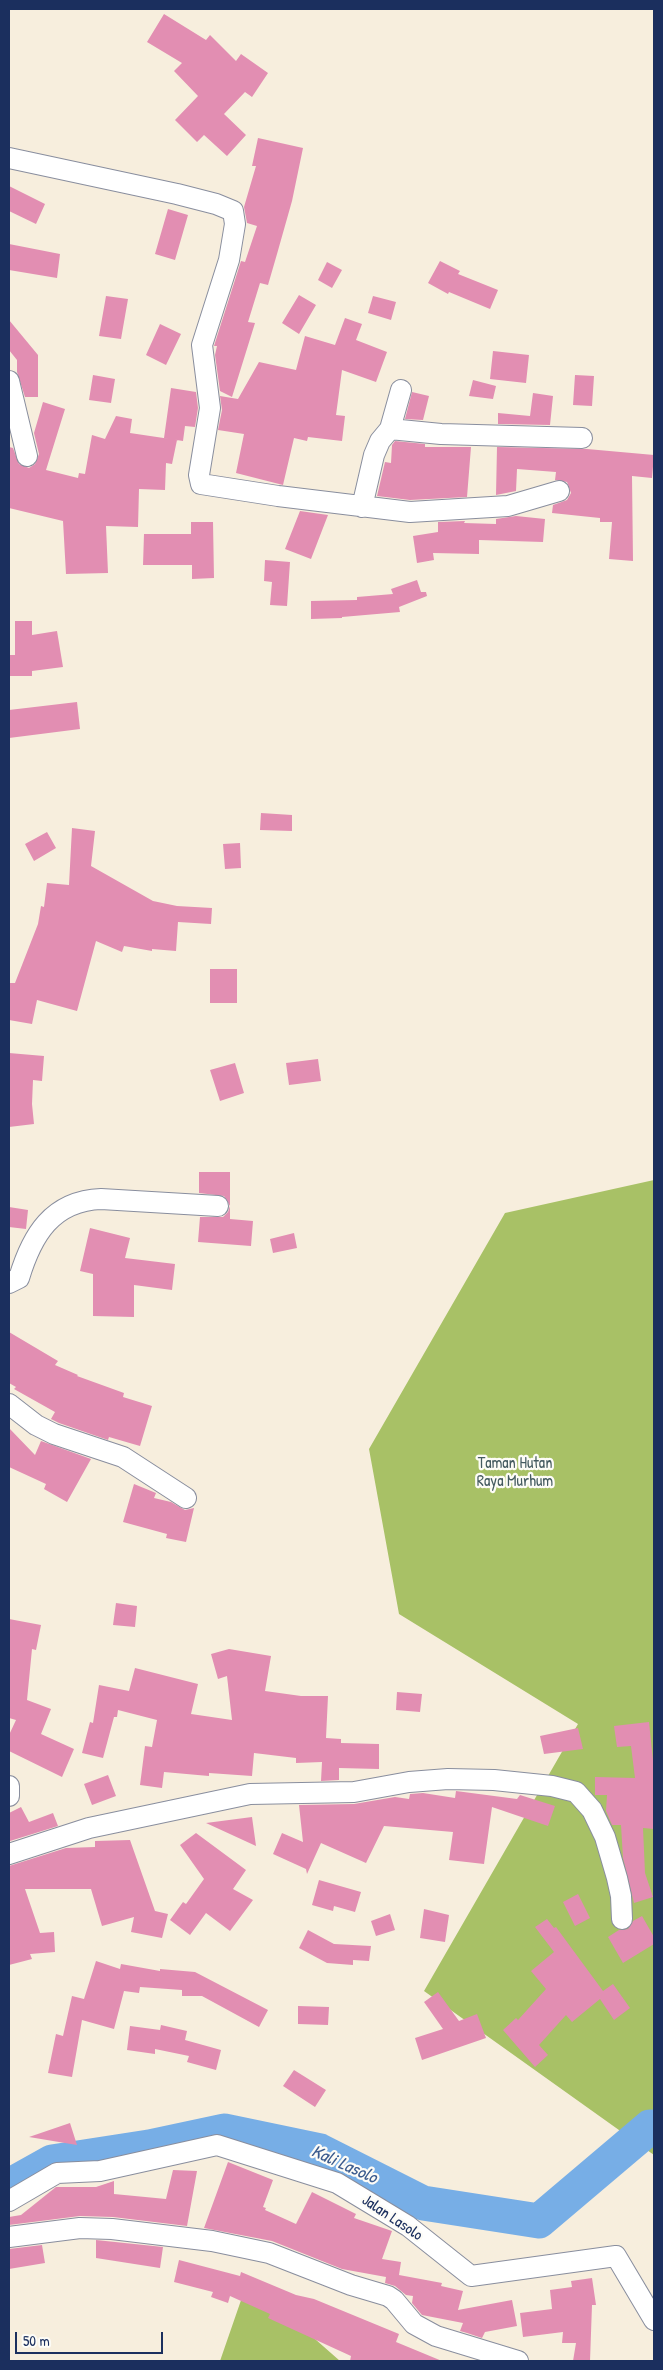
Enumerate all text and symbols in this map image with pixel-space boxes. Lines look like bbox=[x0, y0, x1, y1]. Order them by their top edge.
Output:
park label: Taman Hutan Raya Murhum bbox=[477, 1454, 553, 1492]
water label: Kali Lasolo bbox=[308, 2141, 380, 2189]
street label: Jalan Lasolo bbox=[358, 2191, 426, 2245]
scale bar bbox=[18, 2322, 165, 2354]
text: 50 m bbox=[23, 2330, 50, 2351]

